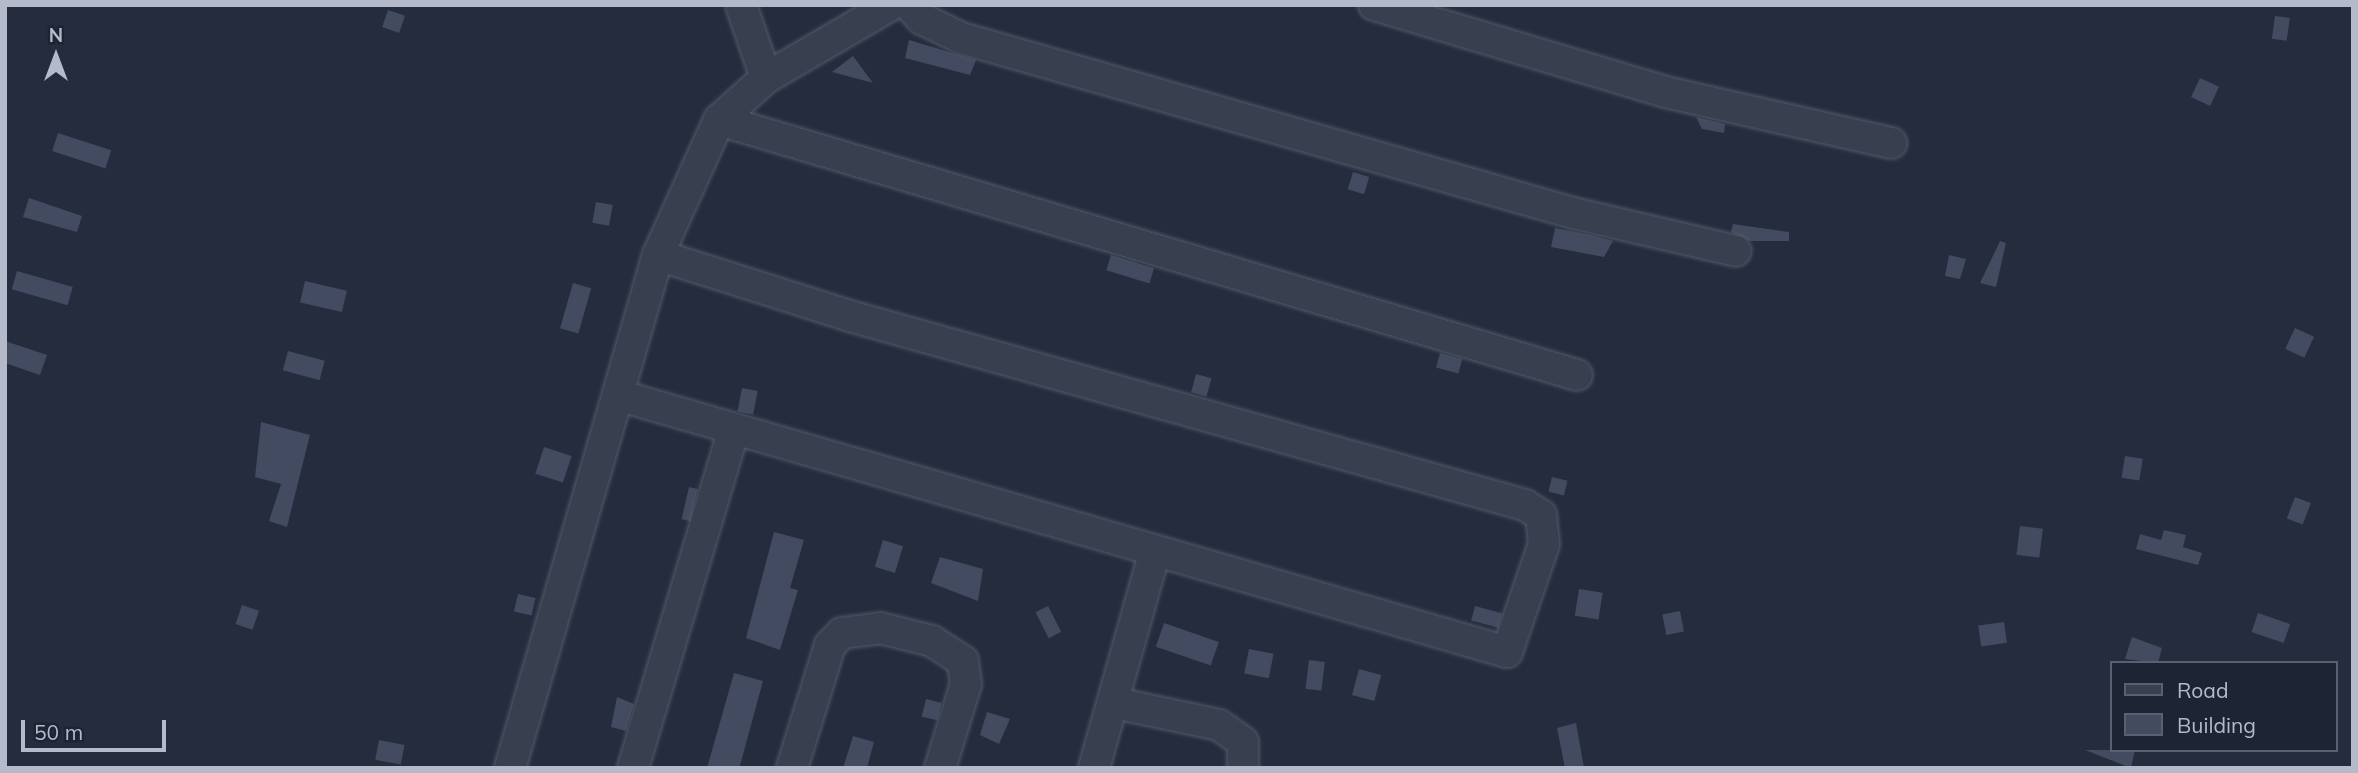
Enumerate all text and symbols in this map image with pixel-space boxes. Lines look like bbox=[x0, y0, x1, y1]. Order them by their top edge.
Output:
north arrow bbox=[21, 21, 91, 91]
text: N bbox=[49, 23, 63, 47]
legend bbox=[2110, 661, 2337, 752]
text: Road bbox=[2177, 677, 2228, 703]
scale bar bbox=[24, 706, 170, 750]
text: Building bbox=[2177, 712, 2256, 738]
text: 50 m bbox=[34, 719, 83, 745]

